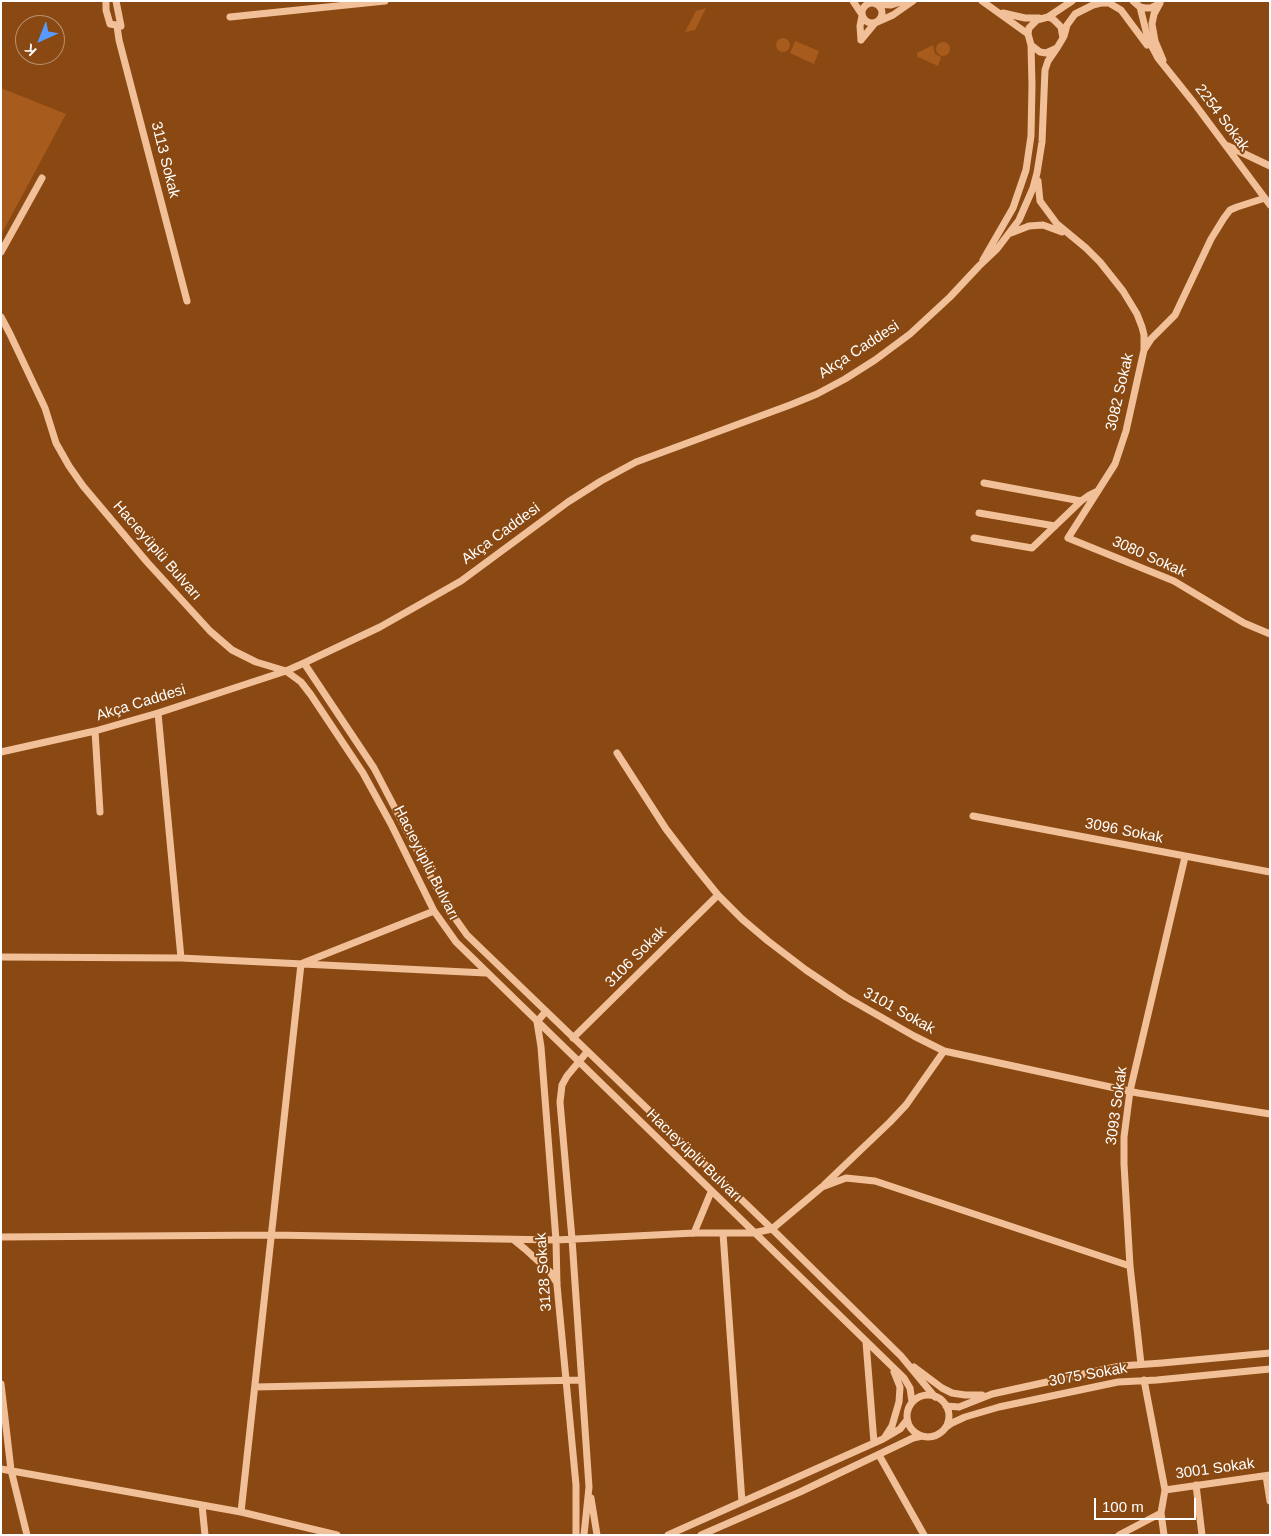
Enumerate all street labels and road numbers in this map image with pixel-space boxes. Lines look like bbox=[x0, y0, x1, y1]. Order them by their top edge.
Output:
street label: 2254 Sokak bbox=[1191, 81, 1253, 155]
street label: 3113 Sokak bbox=[147, 120, 183, 200]
street label: Akça Caddesi bbox=[815, 317, 903, 383]
street label: 3082 Sokak bbox=[1102, 351, 1138, 433]
street label: Hacıeyüplü Bulvarı bbox=[109, 498, 205, 604]
street label: Akça Caddesi bbox=[458, 500, 544, 568]
street label: 3080 Sokak bbox=[1109, 533, 1189, 581]
street label: Akça Caddesi bbox=[94, 681, 188, 725]
street label: Hacıeyüplü Bulvarı bbox=[389, 803, 463, 923]
street label: 3096 Sokak bbox=[1083, 815, 1165, 847]
street label: 3106 Sokak bbox=[602, 923, 670, 991]
street label: 3101 Sokak bbox=[860, 984, 938, 1038]
street label: 3093 Sokak bbox=[1103, 1066, 1131, 1146]
street label: Hacıeyüplü Bulvarı bbox=[642, 1106, 746, 1206]
street label: 3128 Sokak bbox=[532, 1232, 556, 1312]
street label: 3075 Sokak bbox=[1047, 1359, 1129, 1391]
street label: 3001 Sokak bbox=[1175, 1455, 1255, 1483]

